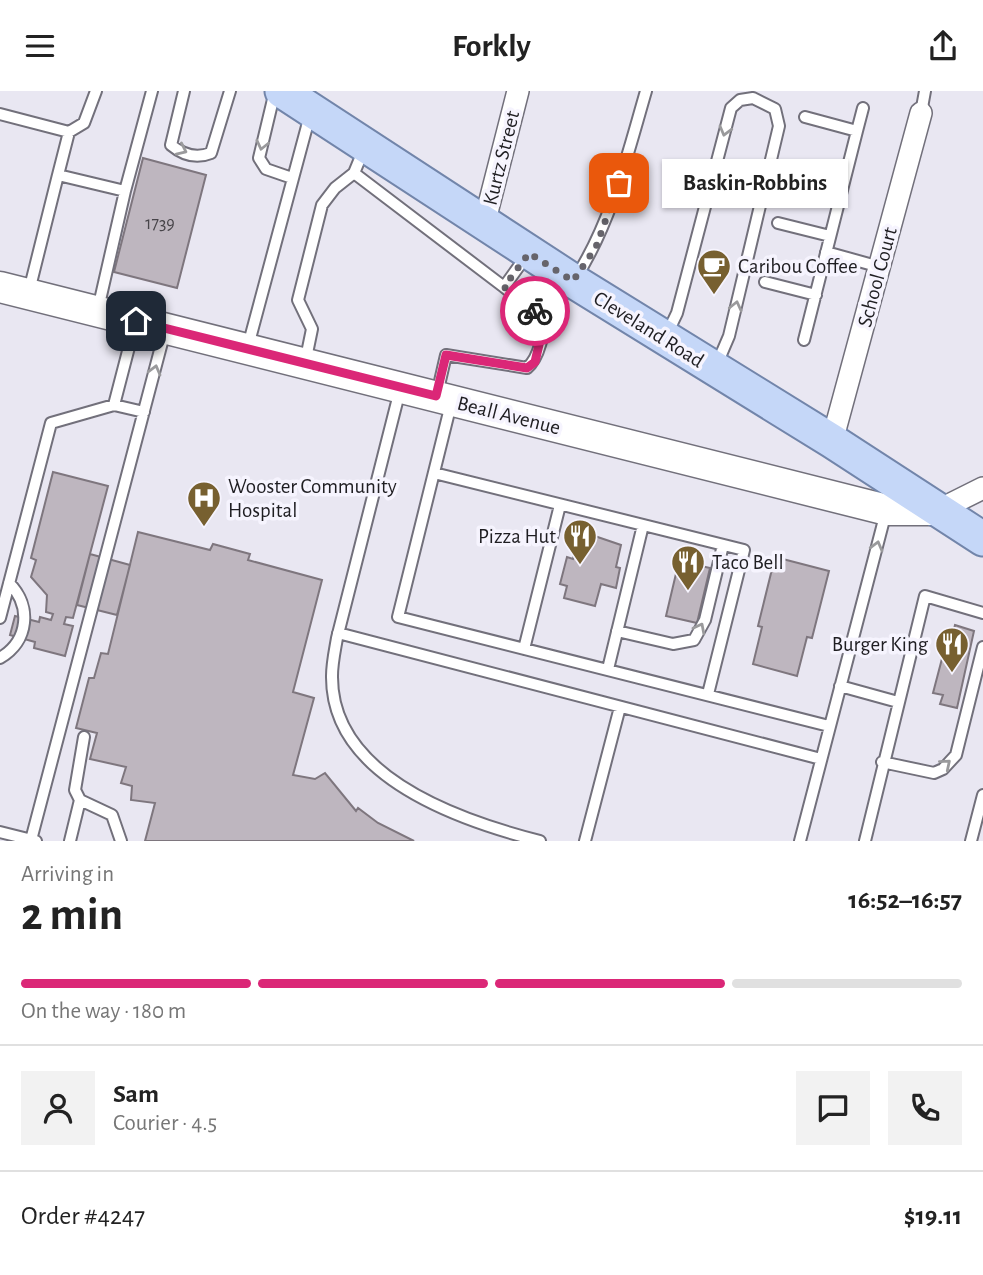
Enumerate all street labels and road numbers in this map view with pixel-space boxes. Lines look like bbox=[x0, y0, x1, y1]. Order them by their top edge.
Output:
street label: Kurtz Street bbox=[480, 108, 523, 208]
street label: School Court bbox=[854, 225, 901, 329]
street label: Cleveland Road bbox=[590, 287, 708, 372]
street label: Beall Avenue bbox=[455, 393, 563, 438]

